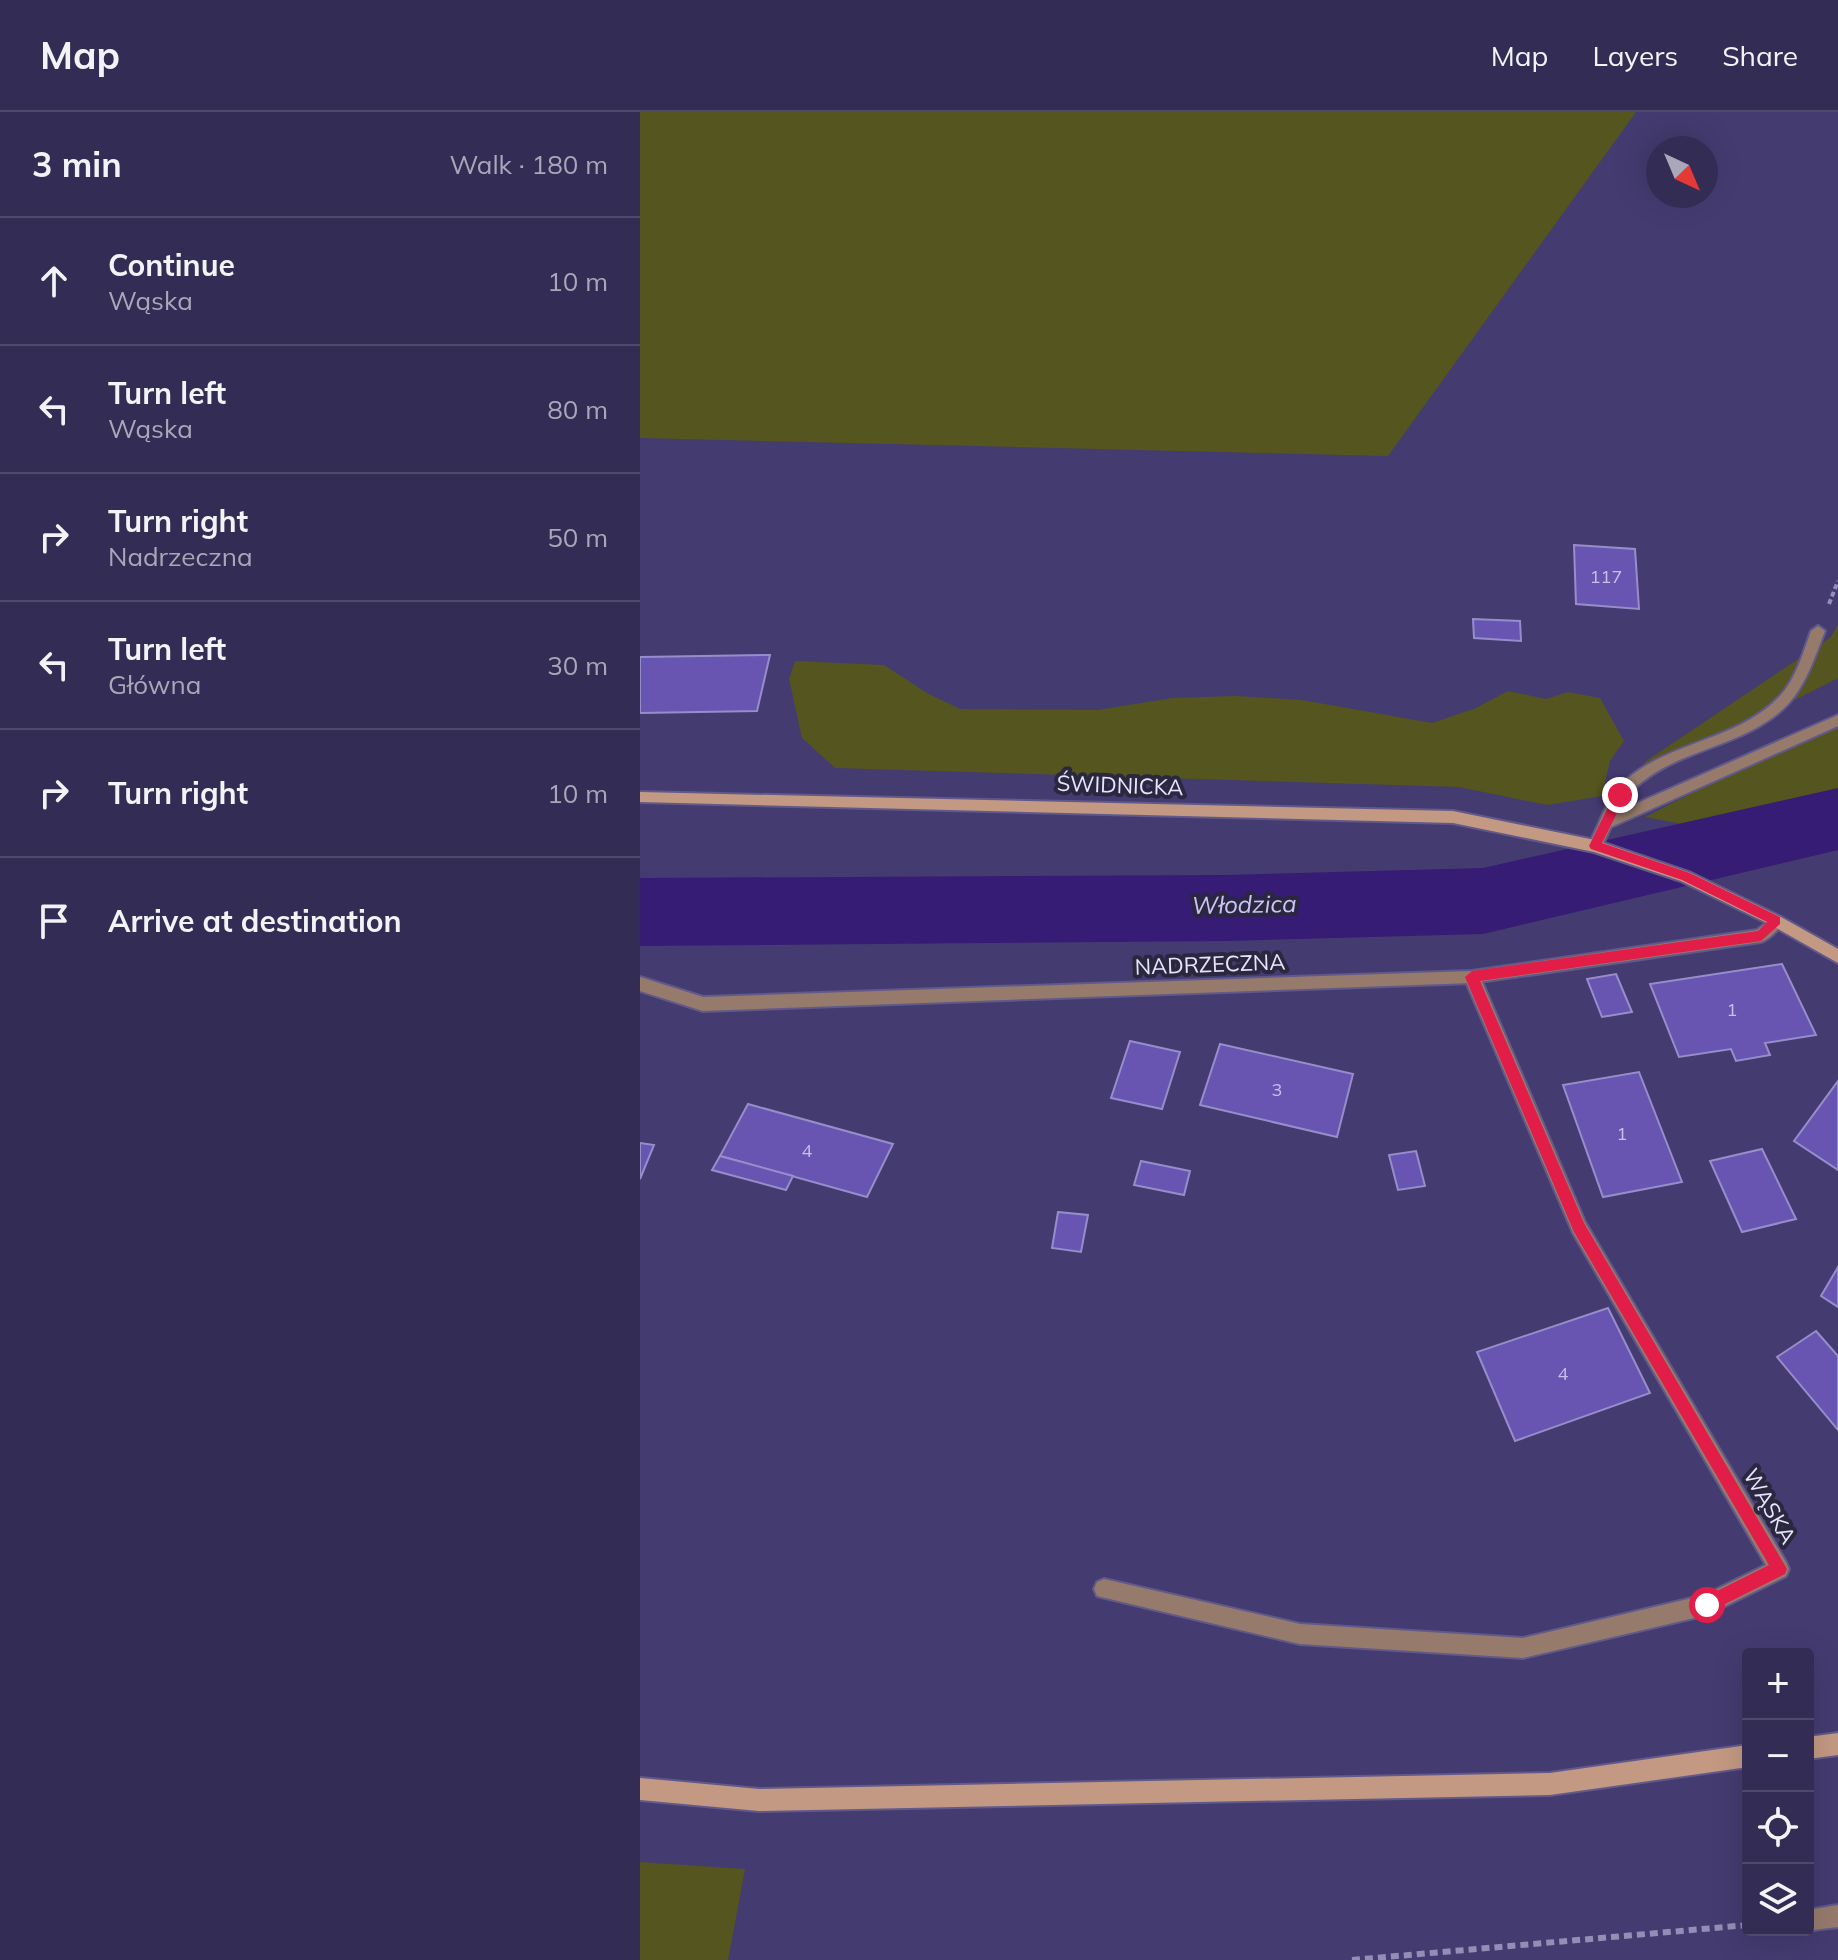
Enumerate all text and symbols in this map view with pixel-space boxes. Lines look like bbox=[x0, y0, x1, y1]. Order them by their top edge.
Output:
text: Map bbox=[40, 31, 120, 79]
text: Map bbox=[1491, 38, 1548, 73]
text: Layers bbox=[1592, 38, 1678, 73]
text: Share bbox=[1722, 38, 1798, 73]
north arrow bbox=[1646, 136, 1718, 208]
text: 3 min bbox=[32, 143, 122, 186]
text: Walk · 180 m bbox=[449, 148, 608, 181]
text: Continue bbox=[108, 246, 235, 284]
icon: ahead bbox=[32, 259, 76, 303]
text: 10 m bbox=[547, 265, 608, 298]
text: Wąska bbox=[108, 284, 193, 317]
text: Turn left bbox=[108, 374, 226, 412]
icon: left bbox=[32, 387, 76, 431]
text: 80 m bbox=[547, 393, 608, 426]
text: Wąska bbox=[108, 412, 193, 445]
text: Turn right bbox=[108, 502, 248, 540]
icon: right bbox=[32, 515, 76, 559]
text: 50 m bbox=[547, 521, 608, 554]
text: Nadrzeczna bbox=[108, 540, 253, 573]
house number: 117 bbox=[1590, 565, 1622, 588]
text: Turn left bbox=[108, 630, 226, 668]
icon: left bbox=[32, 643, 76, 687]
text: 30 m bbox=[547, 649, 608, 682]
text: Główna bbox=[108, 668, 201, 701]
street label: ŚWIDNICKA bbox=[1056, 769, 1184, 801]
icon: right bbox=[32, 771, 76, 815]
text: Turn right bbox=[108, 774, 248, 812]
text: 10 m bbox=[547, 777, 608, 810]
route end bbox=[1602, 777, 1638, 813]
water label: Włodzica bbox=[1191, 888, 1297, 920]
icon: arrive bbox=[32, 899, 76, 943]
text: Arrive at destination bbox=[108, 902, 402, 940]
street label: NADRZECZNA bbox=[1134, 947, 1286, 981]
house number: 1 bbox=[1727, 998, 1737, 1021]
house number: 3 bbox=[1272, 1078, 1282, 1101]
house number: 1 bbox=[1617, 1122, 1627, 1145]
house number: 4 bbox=[802, 1139, 813, 1162]
house number: 4 bbox=[1558, 1362, 1569, 1385]
street label: WĄSKA bbox=[1737, 1463, 1803, 1549]
route start bbox=[1689, 1587, 1725, 1623]
map controls bbox=[1742, 1648, 1814, 1936]
button: + bbox=[1742, 1648, 1814, 1720]
button: − bbox=[1742, 1720, 1814, 1792]
button: locate bbox=[1742, 1792, 1814, 1864]
button: layers bbox=[1742, 1864, 1814, 1936]

